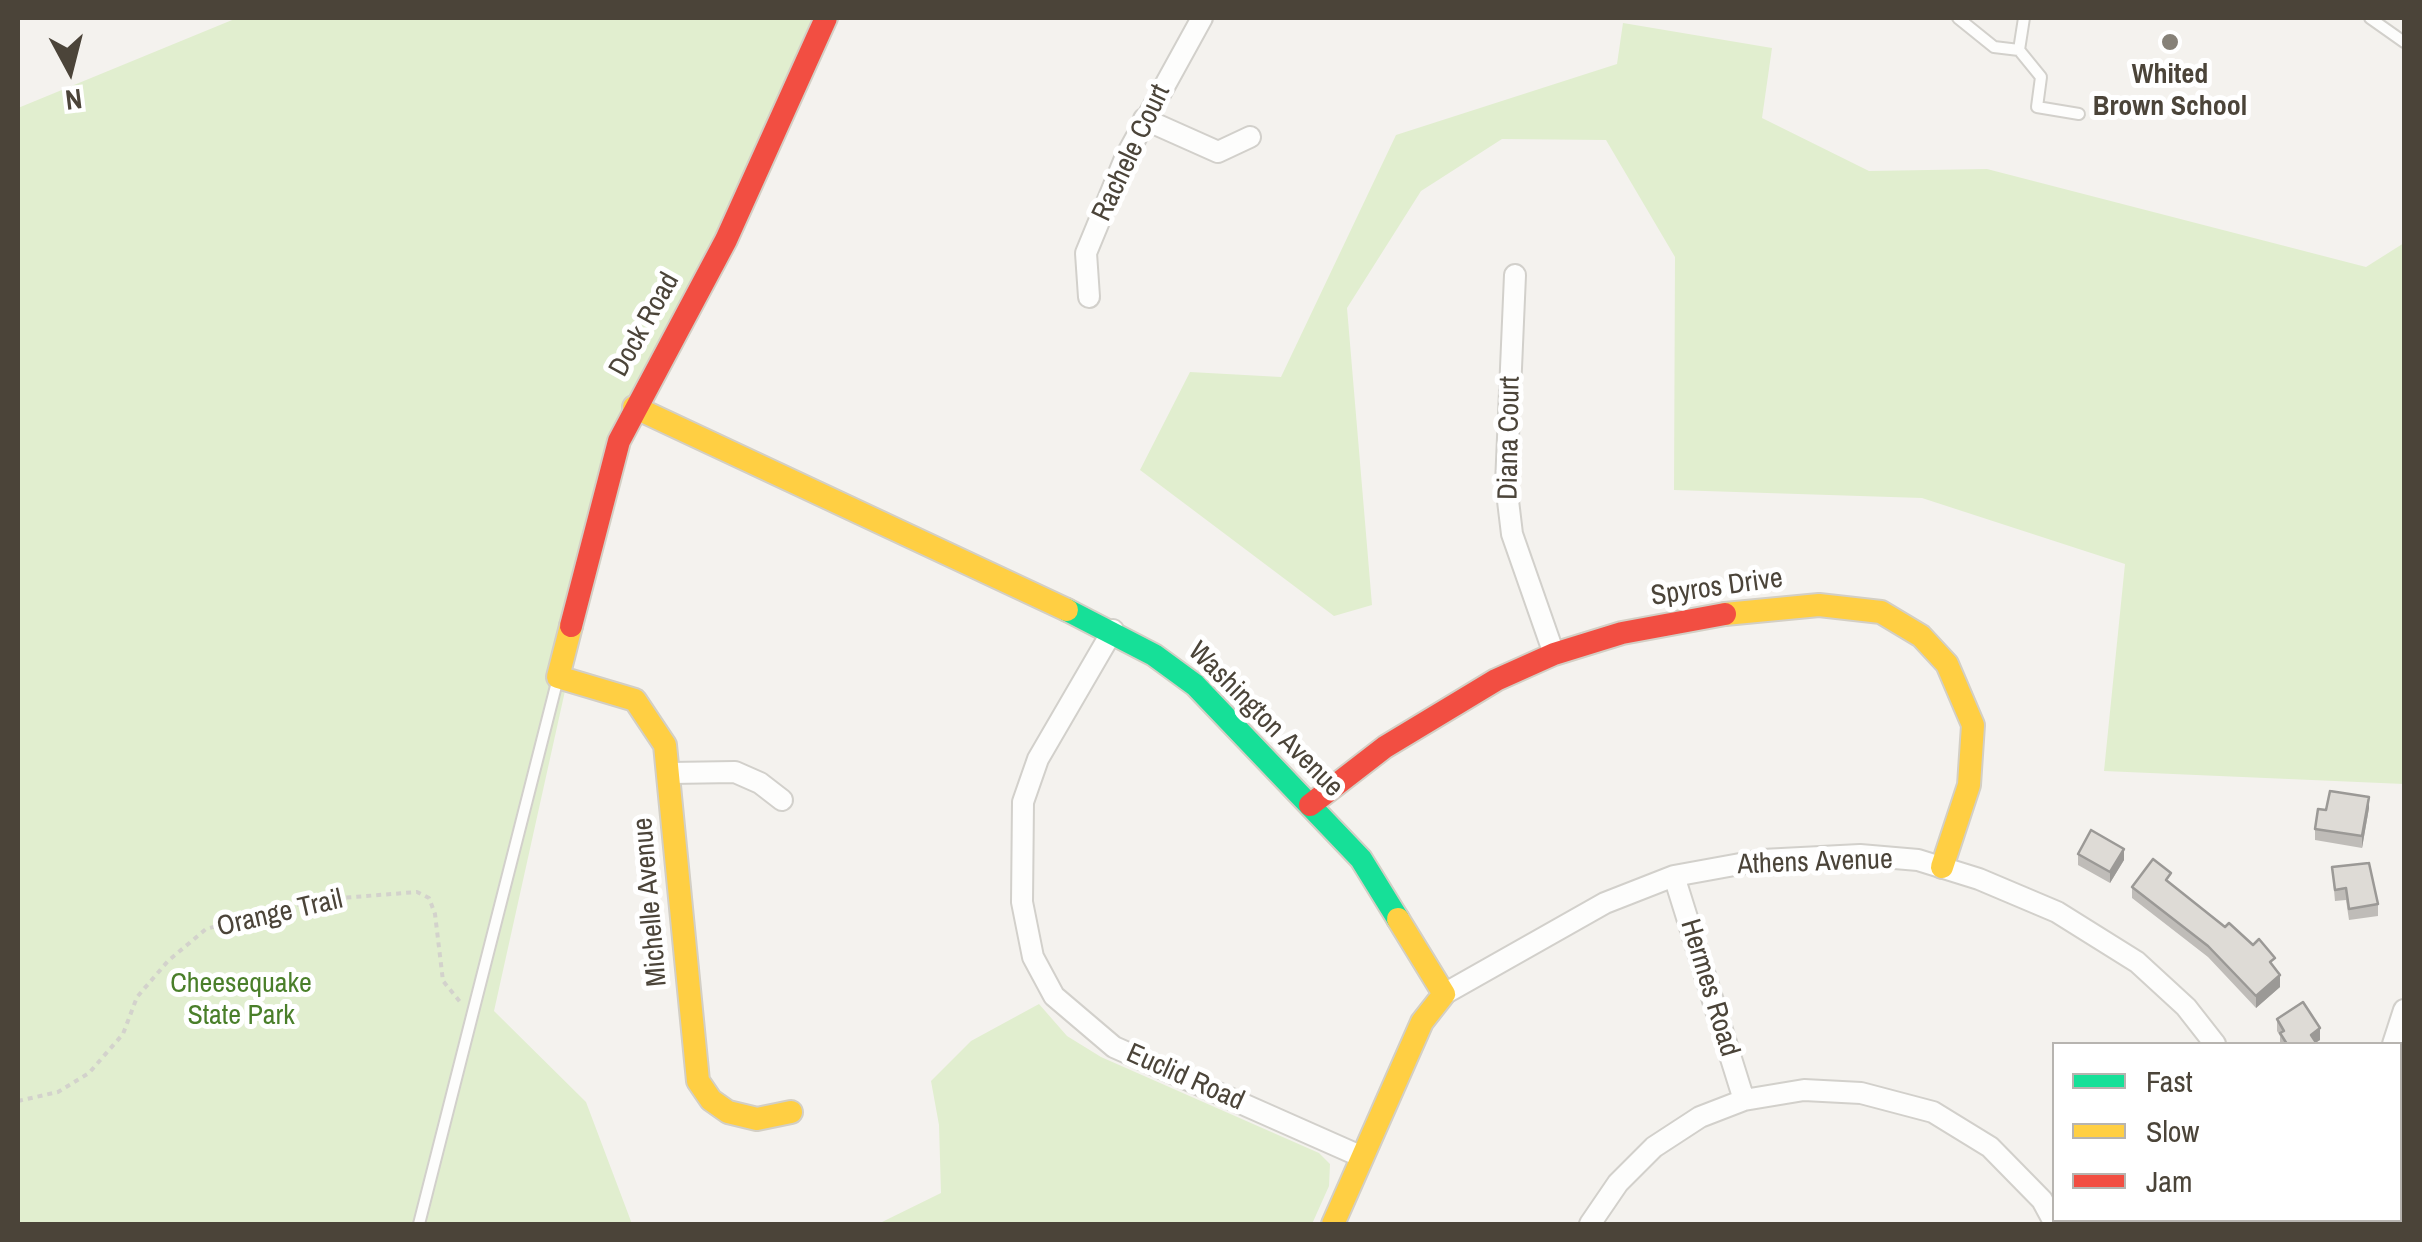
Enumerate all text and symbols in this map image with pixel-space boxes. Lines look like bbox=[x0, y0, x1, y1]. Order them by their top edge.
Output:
north arrow bbox=[20, 20, 120, 120]
marker: Whited Brown School bbox=[2159, 31, 2181, 53]
place label: Whited Brown School bbox=[2093, 58, 2247, 124]
street label: Rachele Court bbox=[1086, 79, 1178, 227]
text: N bbox=[63, 80, 84, 120]
street label: Dock Road bbox=[603, 267, 687, 383]
street label: Diana Court bbox=[1492, 376, 1528, 500]
street label: Spyros Drive bbox=[1649, 562, 1785, 614]
street label: Washington Avenue bbox=[1180, 635, 1350, 805]
street label: Michelle Avenue bbox=[627, 816, 675, 988]
street label: Athens Avenue bbox=[1737, 843, 1893, 883]
street label: Orange Trail bbox=[214, 883, 346, 945]
street label: Hermes Road bbox=[1672, 915, 1746, 1061]
park label: Cheesequake State Park bbox=[170, 967, 312, 1033]
street label: Euclid Road bbox=[1121, 1037, 1249, 1119]
legend bbox=[2052, 1042, 2402, 1222]
text: Fast bbox=[2146, 1061, 2193, 1101]
text: Slow bbox=[2146, 1111, 2199, 1151]
text: Jam bbox=[2146, 1161, 2192, 1201]

